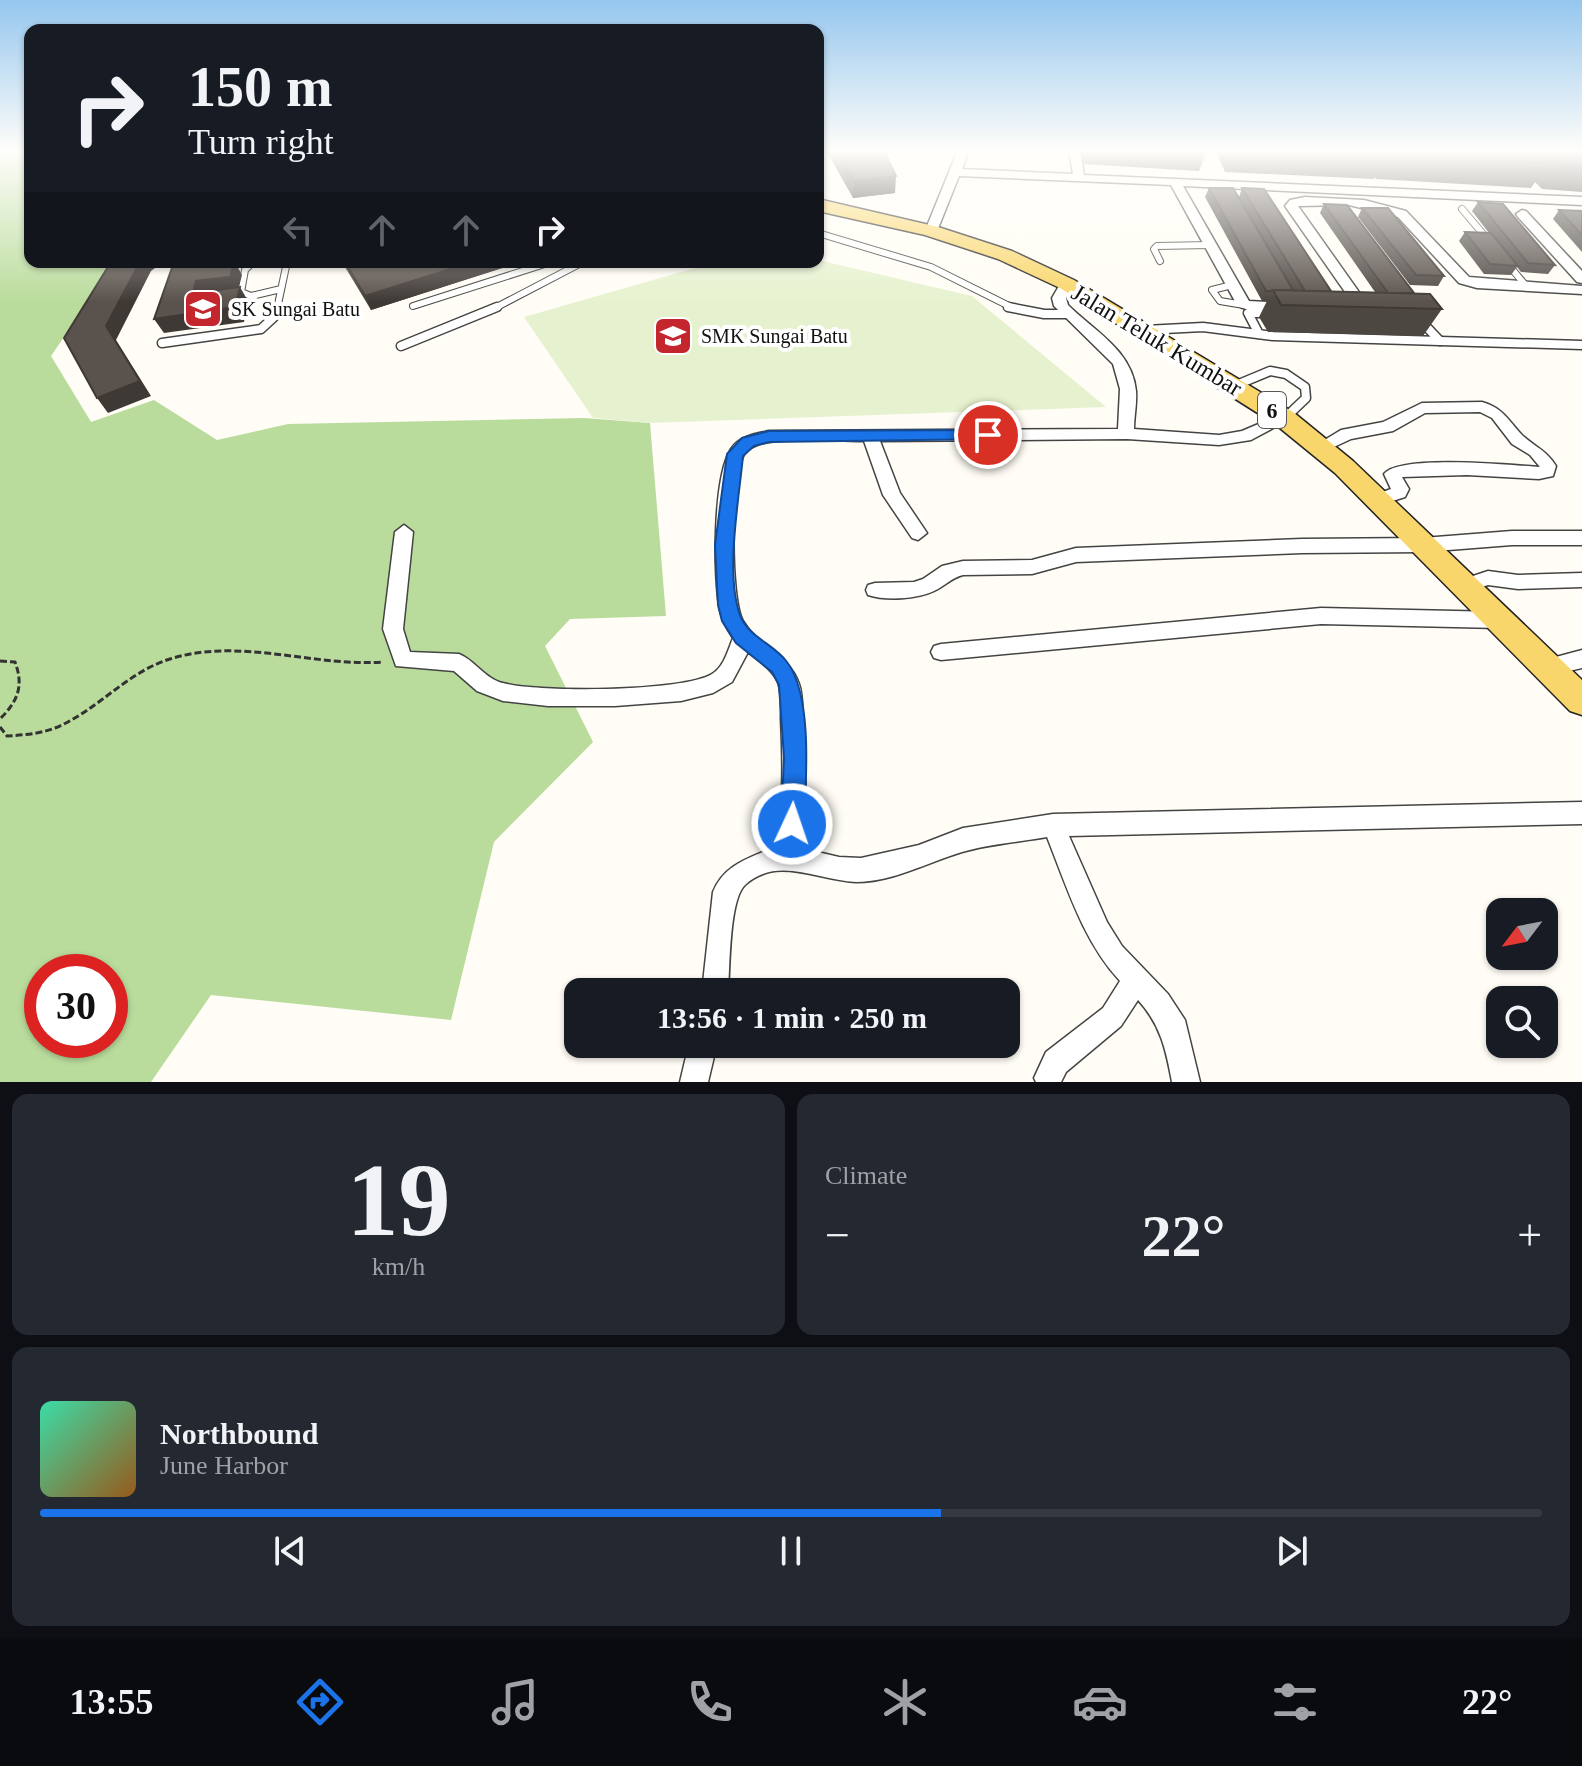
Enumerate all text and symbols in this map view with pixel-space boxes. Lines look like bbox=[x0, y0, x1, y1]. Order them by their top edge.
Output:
icon: right bbox=[56, 56, 160, 160]
text: 150 m bbox=[188, 56, 333, 118]
text: Turn right bbox=[188, 122, 334, 162]
icon: left bbox=[276, 208, 320, 252]
icon: ahead bbox=[360, 208, 404, 252]
icon: ahead bbox=[444, 208, 488, 252]
icon: right bbox=[528, 208, 572, 252]
street label: Jalan Teluk Kumbar bbox=[1067, 279, 1247, 401]
school or university icon: SK Sungai Batu bbox=[182, 288, 224, 330]
place label: SK Sungai Batu bbox=[231, 298, 360, 321]
school or university icon: SMK Sungai Batu bbox=[652, 315, 694, 357]
place label: SMK Sungai Batu bbox=[701, 325, 848, 348]
road number: 6 bbox=[1258, 392, 1286, 428]
pin bbox=[954, 401, 1022, 469]
icon: arrive bbox=[966, 413, 1010, 457]
position arrow bbox=[750, 782, 834, 866]
north arrow bbox=[1486, 898, 1558, 970]
map controls bbox=[1486, 898, 1558, 1058]
speed limit sign: 30 bbox=[24, 954, 128, 1058]
button: search bbox=[1486, 986, 1558, 1058]
text: 13:56 · 1 min · 250 m bbox=[657, 1001, 927, 1034]
text: 19 bbox=[347, 1142, 451, 1257]
text: Climate bbox=[825, 1161, 907, 1190]
text: 22° bbox=[1142, 1203, 1226, 1269]
text: − bbox=[825, 1211, 850, 1260]
text: + bbox=[1517, 1211, 1542, 1260]
text: km/h bbox=[372, 1252, 425, 1281]
text: Northbound bbox=[160, 1417, 318, 1450]
text: June Harbor bbox=[160, 1451, 288, 1480]
icon: previous bbox=[268, 1529, 312, 1573]
icon: pause bbox=[769, 1529, 813, 1573]
icon: next bbox=[1270, 1529, 1314, 1573]
icon: directions bbox=[292, 1674, 348, 1730]
icon: music bbox=[487, 1674, 543, 1730]
icon: phone bbox=[682, 1674, 738, 1730]
icon: climate bbox=[877, 1674, 933, 1730]
icon: car bbox=[1072, 1674, 1128, 1730]
icon: filters bbox=[1267, 1674, 1323, 1730]
text: 13:55 bbox=[69, 1682, 153, 1722]
text: 22° bbox=[1462, 1682, 1512, 1722]

